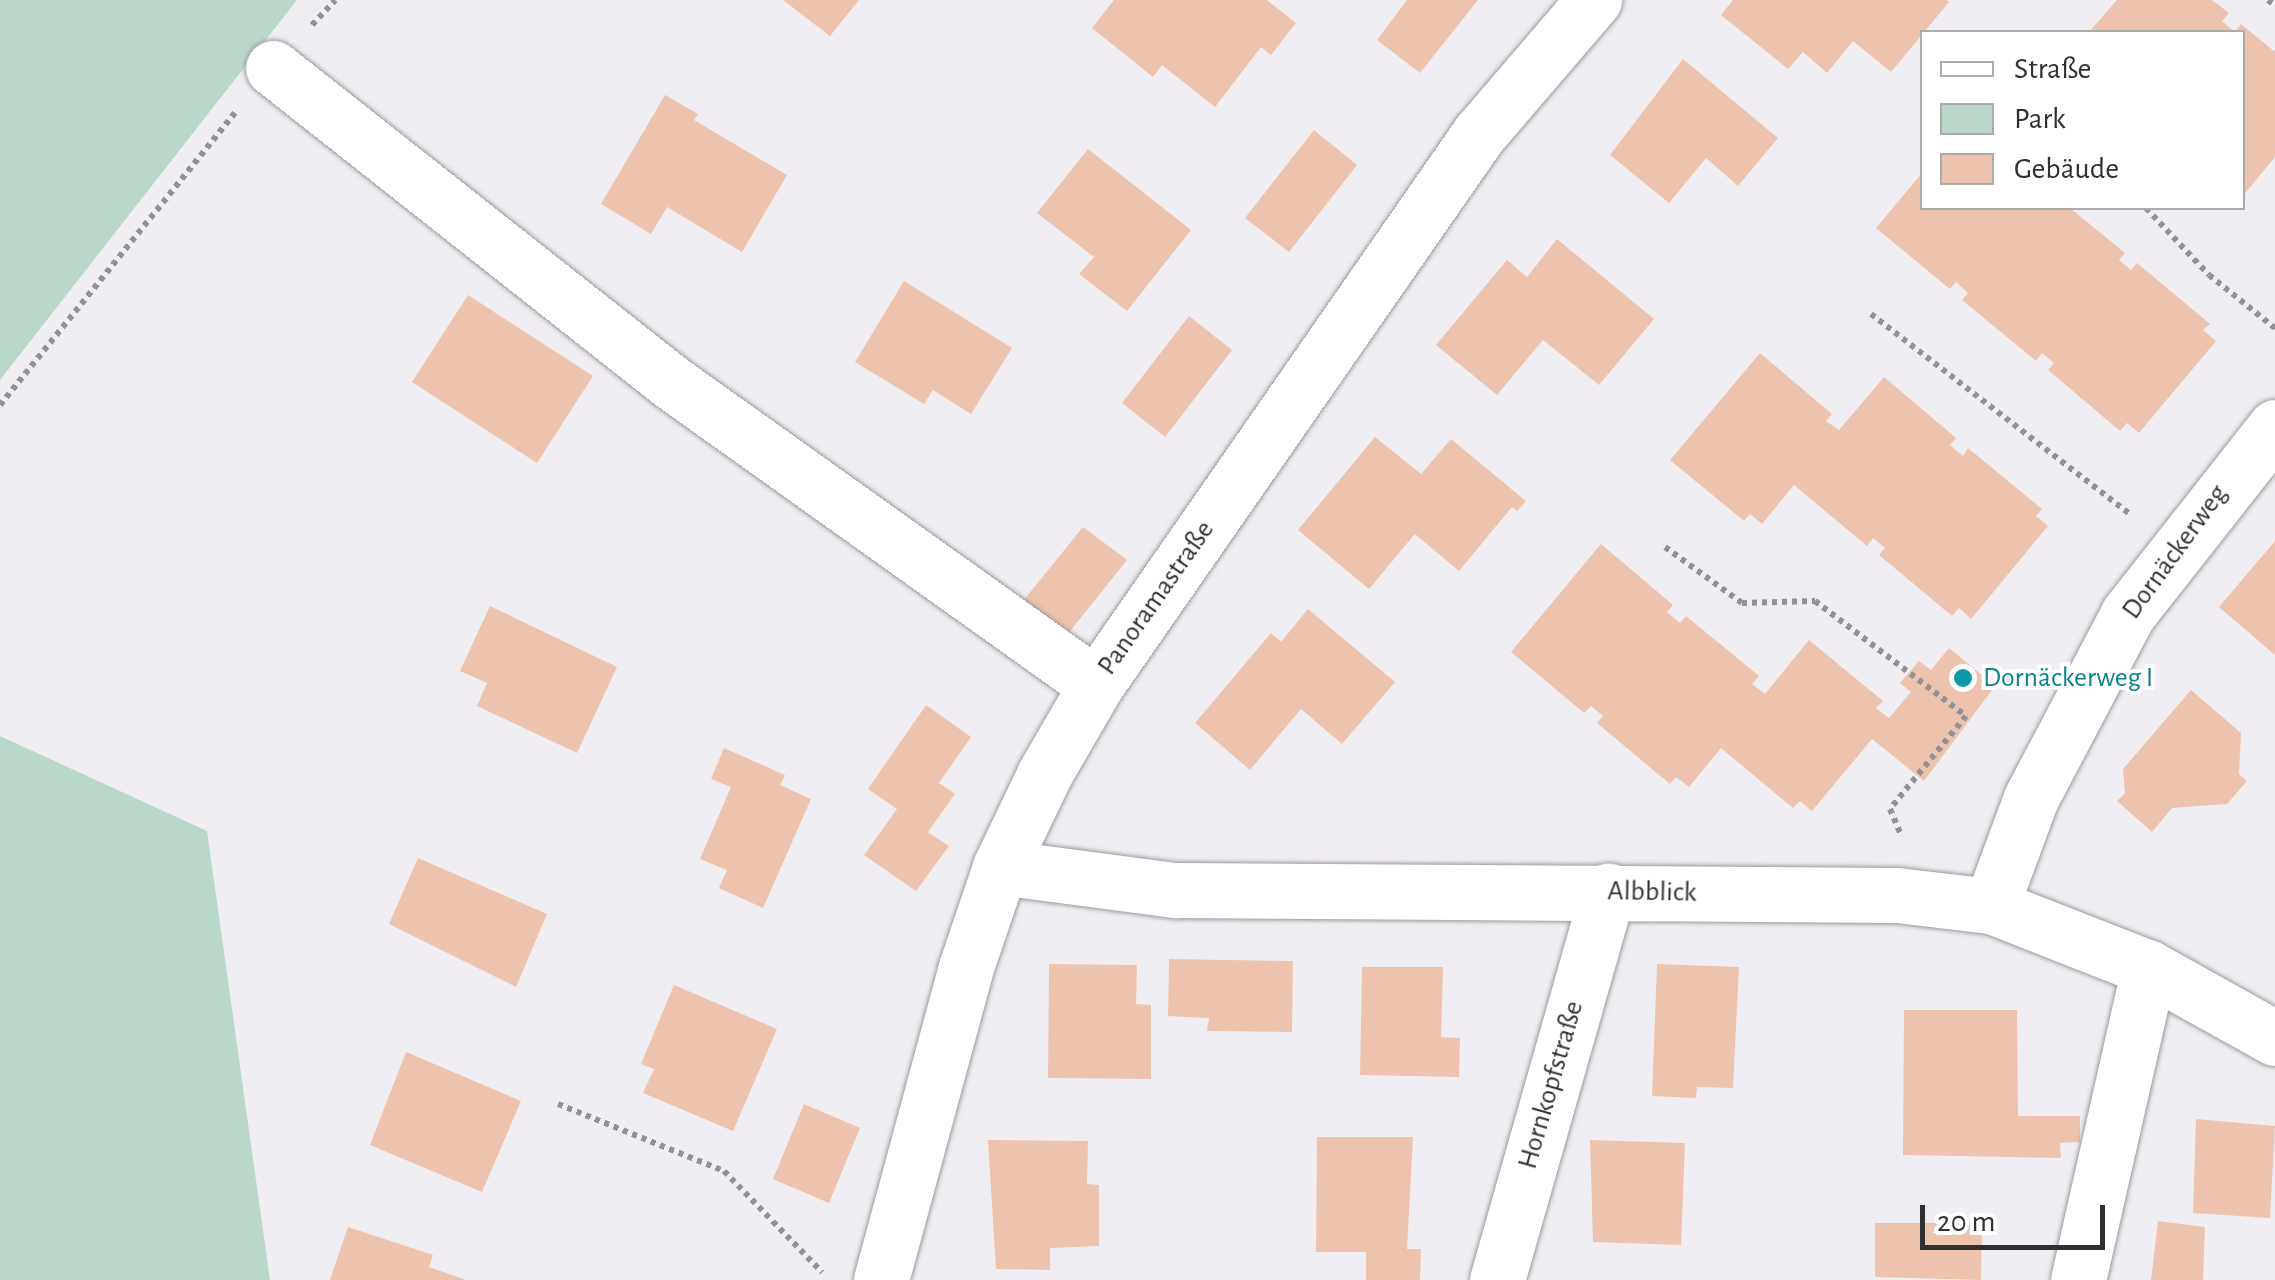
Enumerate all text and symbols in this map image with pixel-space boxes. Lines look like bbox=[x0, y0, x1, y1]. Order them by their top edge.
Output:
legend bbox=[1920, 30, 2245, 210]
text: Straße bbox=[2014, 54, 2091, 84]
text: Park bbox=[2014, 104, 2066, 134]
text: Gebäude bbox=[2014, 154, 2119, 184]
street label: Dornäckerweg bbox=[2115, 478, 2235, 626]
street label: Panoramastraße bbox=[1090, 514, 1222, 682]
place label: Dornäckerweg I bbox=[1983, 661, 2153, 695]
marker: Dornäckerweg I bbox=[1952, 667, 1974, 689]
street label: Albblick bbox=[1607, 874, 1697, 910]
street label: Hornkopfstraße bbox=[1511, 997, 1591, 1173]
scale bar bbox=[1925, 1185, 2110, 1247]
text: 20 m bbox=[1937, 1207, 1995, 1237]

